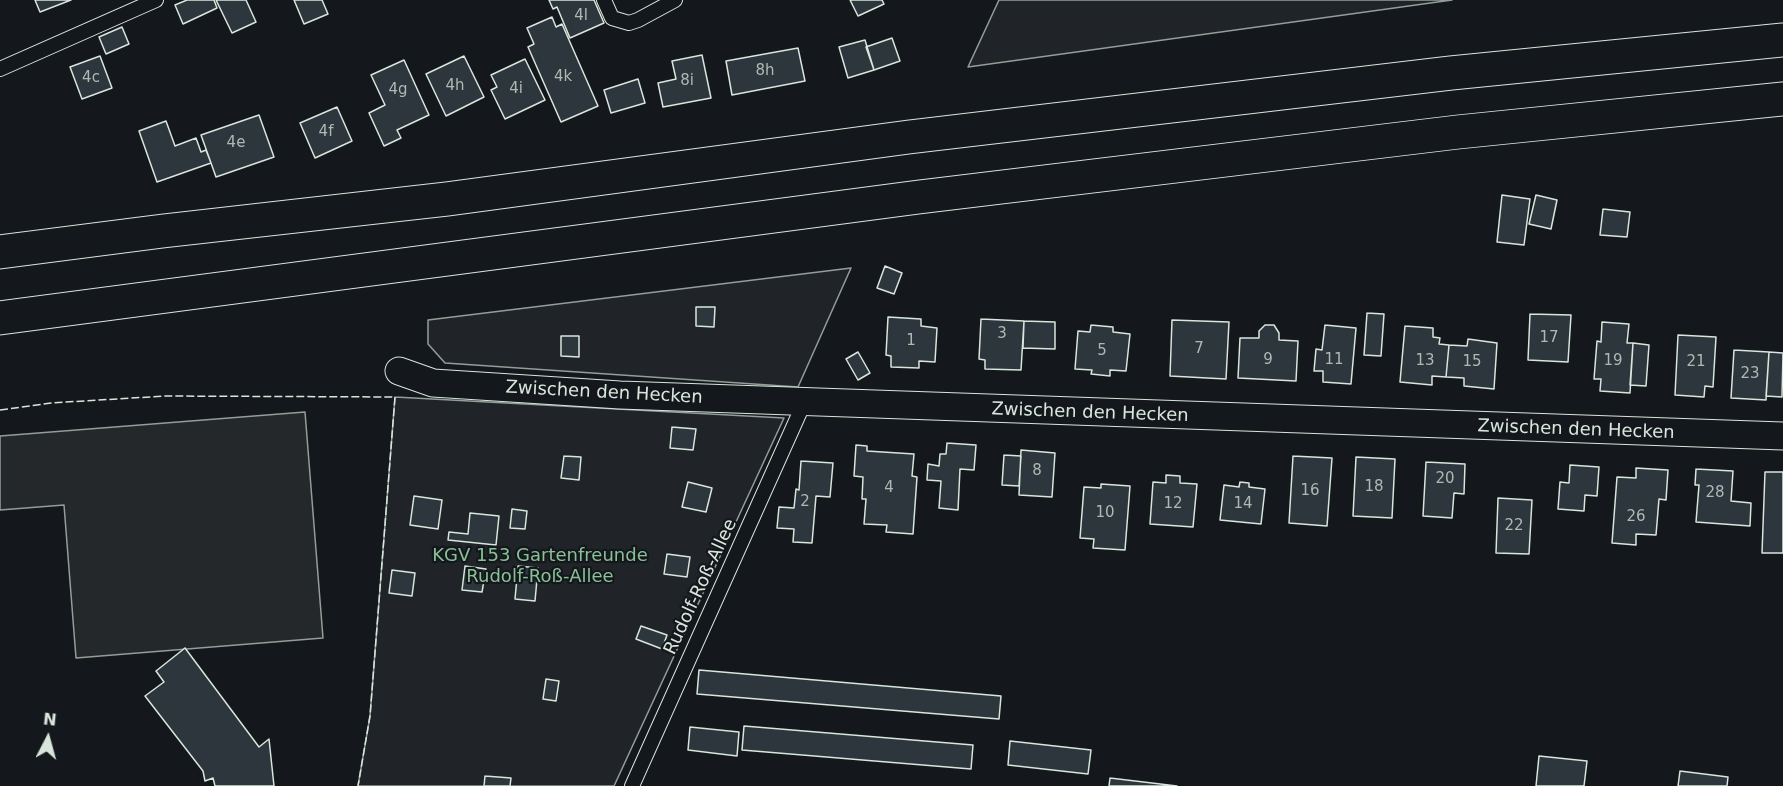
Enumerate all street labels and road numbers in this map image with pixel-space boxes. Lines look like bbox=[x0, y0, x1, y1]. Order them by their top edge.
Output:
street label: Zwischen den Hecken bbox=[505, 377, 703, 409]
street label: Zwischen den Hecken bbox=[991, 399, 1189, 427]
street label: Zwischen den Hecken bbox=[1477, 416, 1675, 444]
street label: Rudolf-Roß-Allee bbox=[660, 516, 742, 658]

